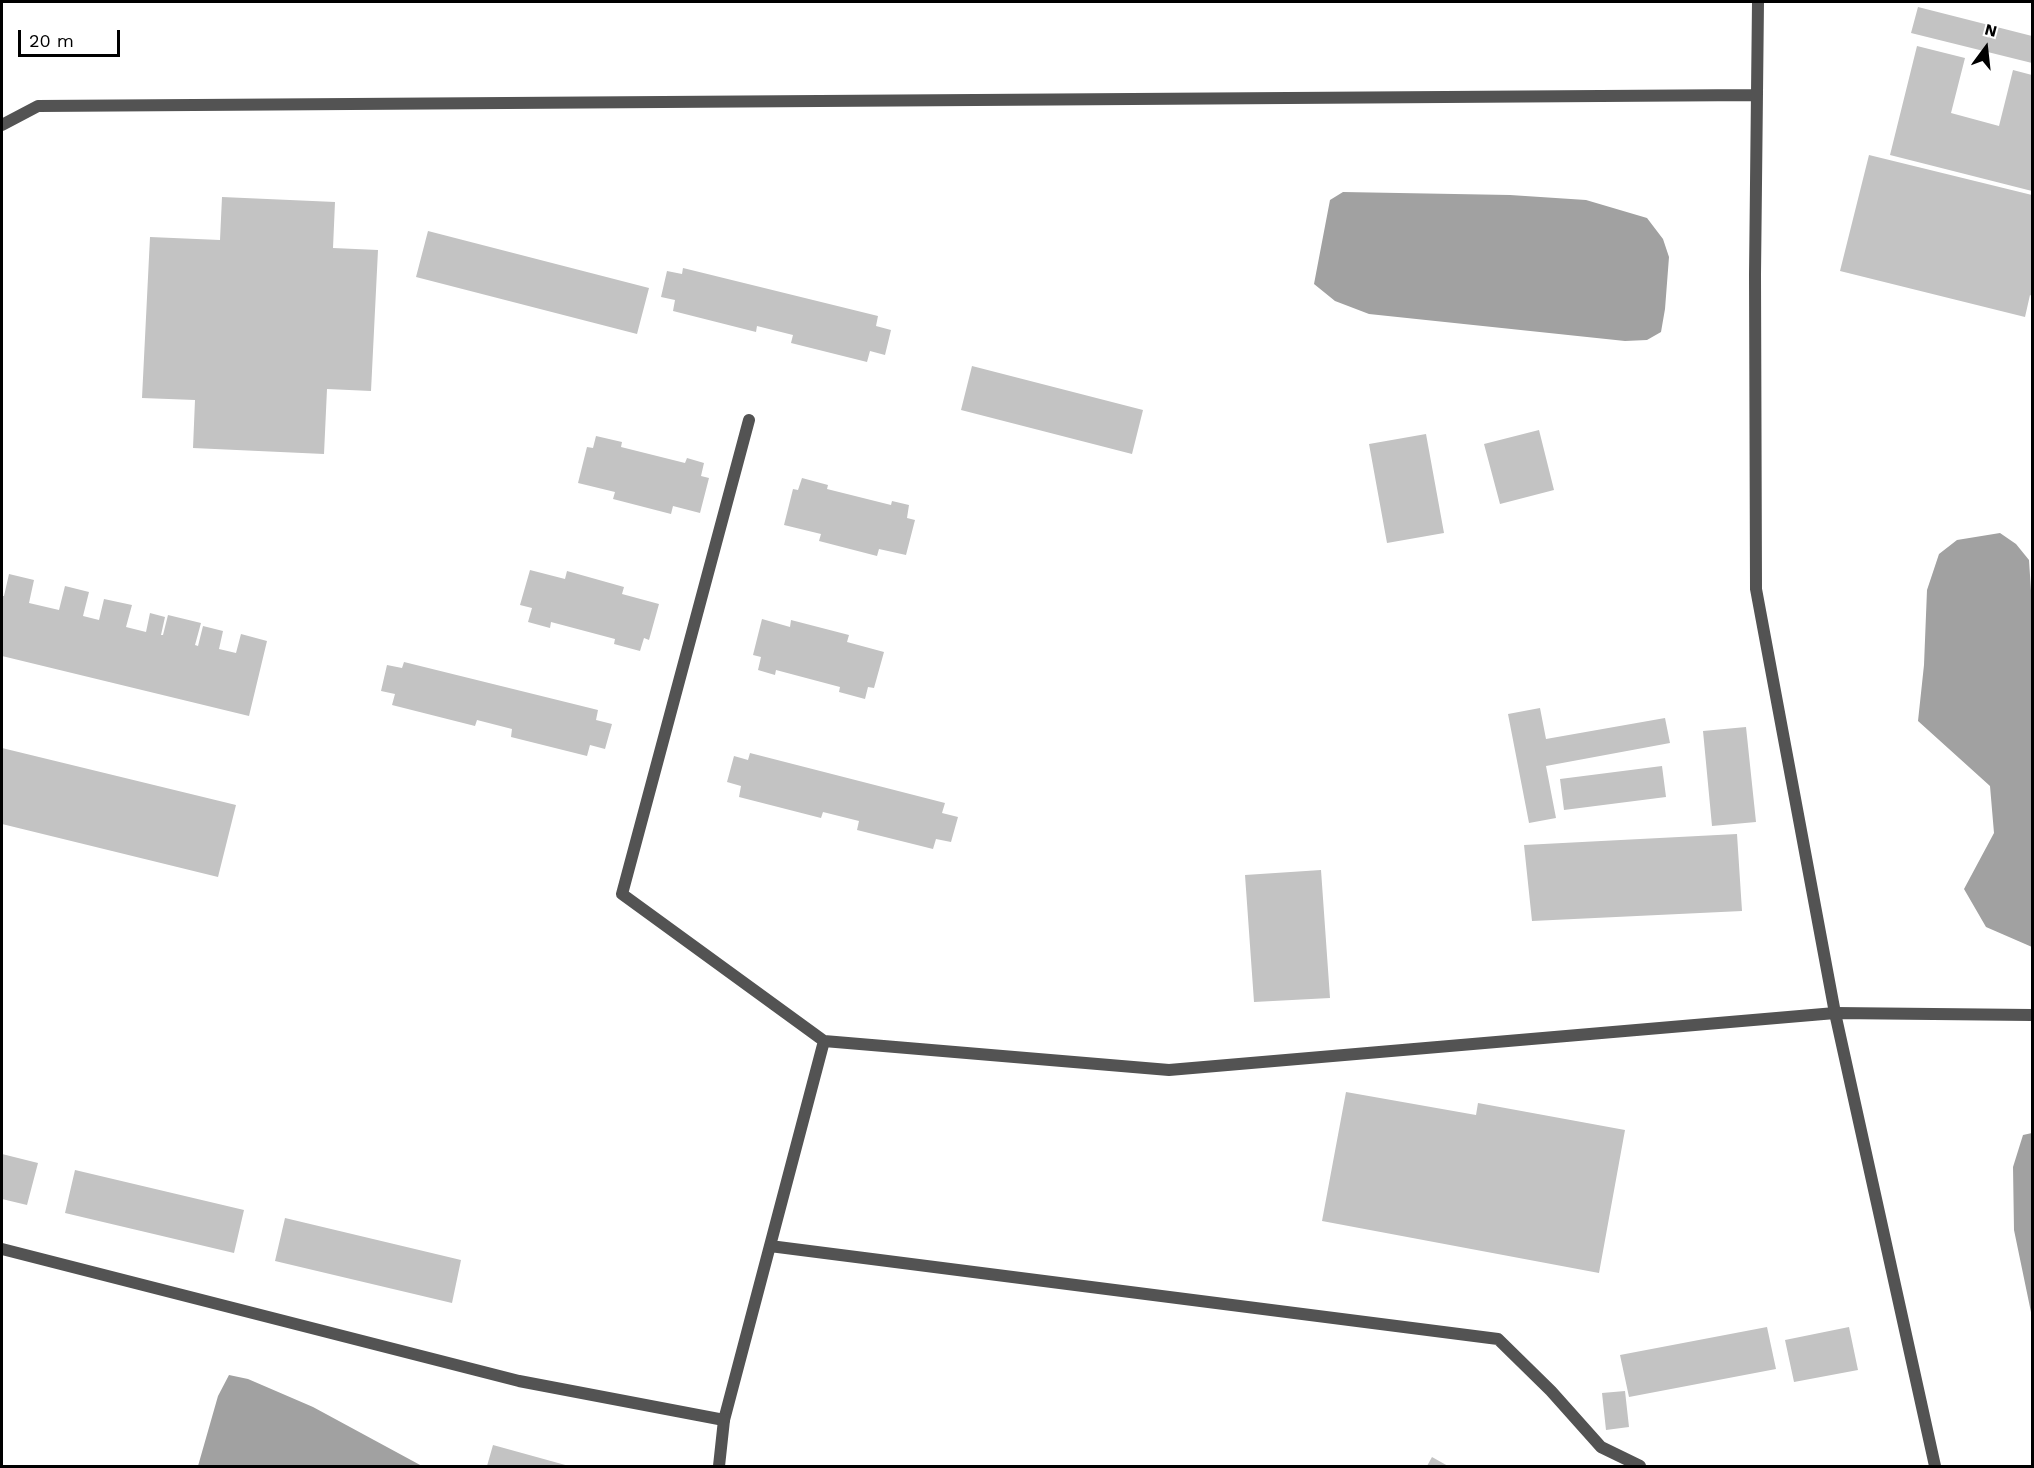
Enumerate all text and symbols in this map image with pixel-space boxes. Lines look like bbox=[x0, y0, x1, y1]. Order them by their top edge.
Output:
scale bar bbox=[21, 18, 123, 56]
north arrow bbox=[1956, 18, 2016, 78]
text: N bbox=[1983, 19, 1999, 41]
text: 20 m bbox=[29, 30, 74, 51]

